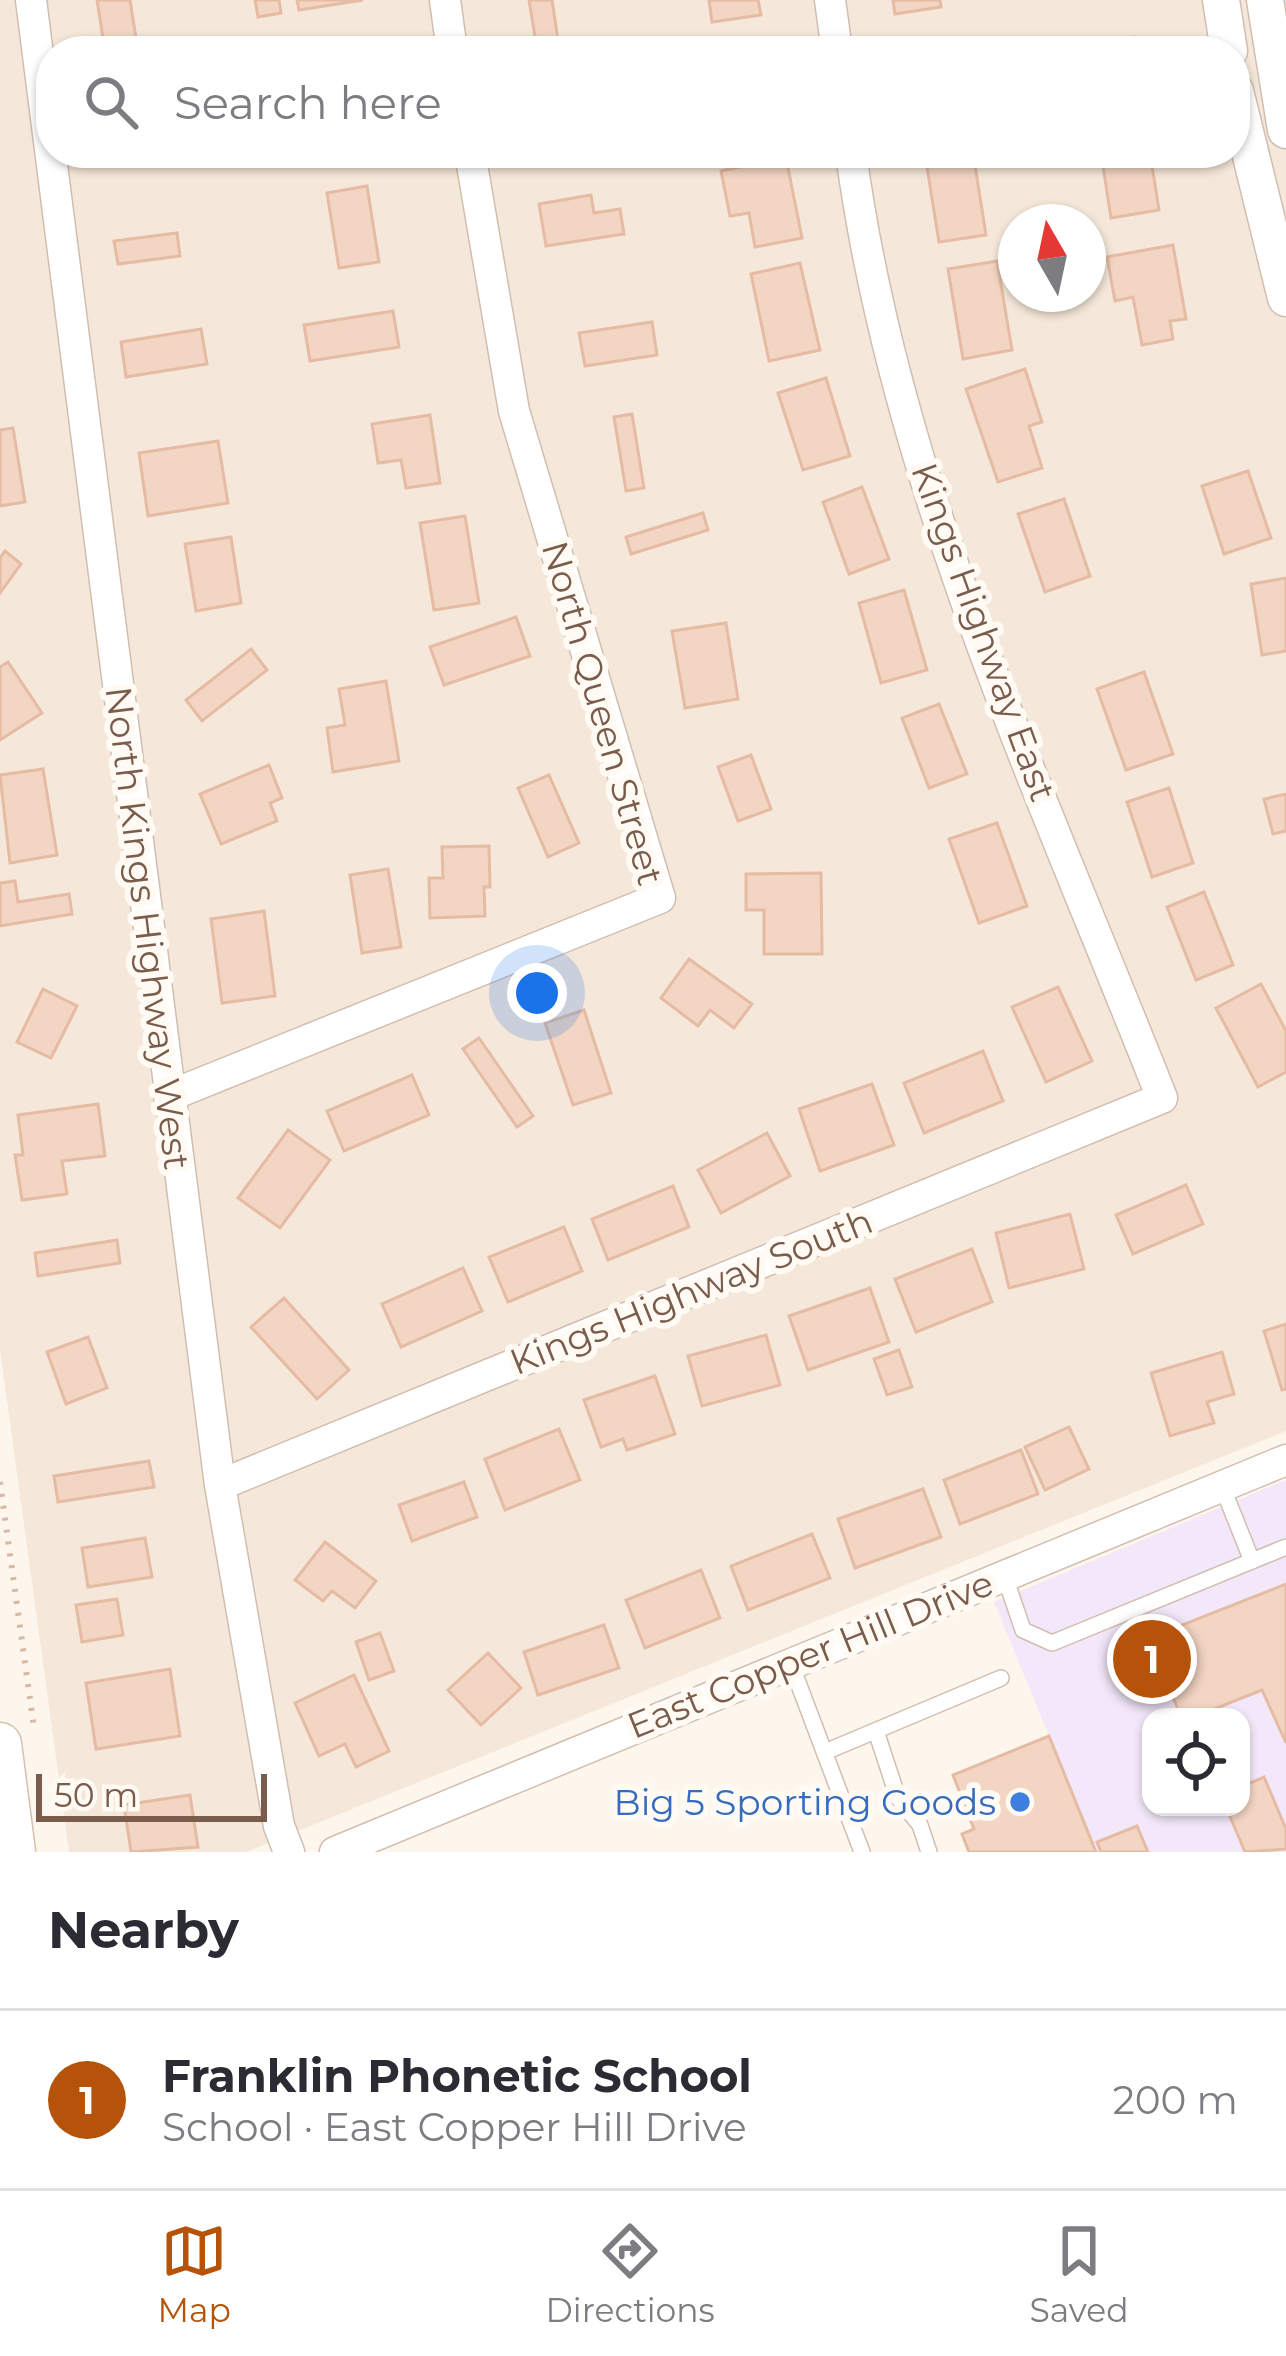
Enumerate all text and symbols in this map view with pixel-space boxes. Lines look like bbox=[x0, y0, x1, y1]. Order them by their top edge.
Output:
search box bbox=[36, 36, 1250, 168]
icon: search bbox=[78, 69, 144, 135]
text: Search here bbox=[174, 75, 442, 130]
north arrow bbox=[998, 204, 1106, 312]
street label: Kings Highway East bbox=[902, 457, 1066, 807]
street label: North Queen Street bbox=[533, 536, 673, 890]
street label: North Kings Highway West bbox=[97, 684, 199, 1172]
your location bbox=[507, 963, 567, 1023]
street label: Kings Highway South bbox=[503, 1198, 879, 1384]
street label: East Copper Hill Drive bbox=[621, 1560, 999, 1748]
pin: 1 bbox=[1113, 1614, 1191, 1704]
map controls bbox=[1142, 1708, 1250, 1816]
button: locate bbox=[1142, 1708, 1250, 1816]
scale bar bbox=[36, 1768, 267, 1821]
text: 50 m bbox=[54, 1775, 138, 1815]
place label: Big 5 Sporting Goods bbox=[613, 1780, 996, 1824]
marker: Big 5 Sporting Goods bbox=[1007, 1789, 1033, 1815]
text: Nearby bbox=[48, 1899, 239, 1961]
text: Franklin Phonetic School bbox=[162, 2048, 752, 2103]
text: 1 bbox=[79, 2076, 95, 2124]
text: 200 m bbox=[1113, 2076, 1238, 2124]
text: School · East Copper Hill Drive bbox=[162, 2103, 747, 2151]
tab: Map bbox=[157, 2218, 231, 2330]
tab: Directions bbox=[546, 2218, 715, 2330]
tab: Saved bbox=[1029, 2218, 1129, 2330]

